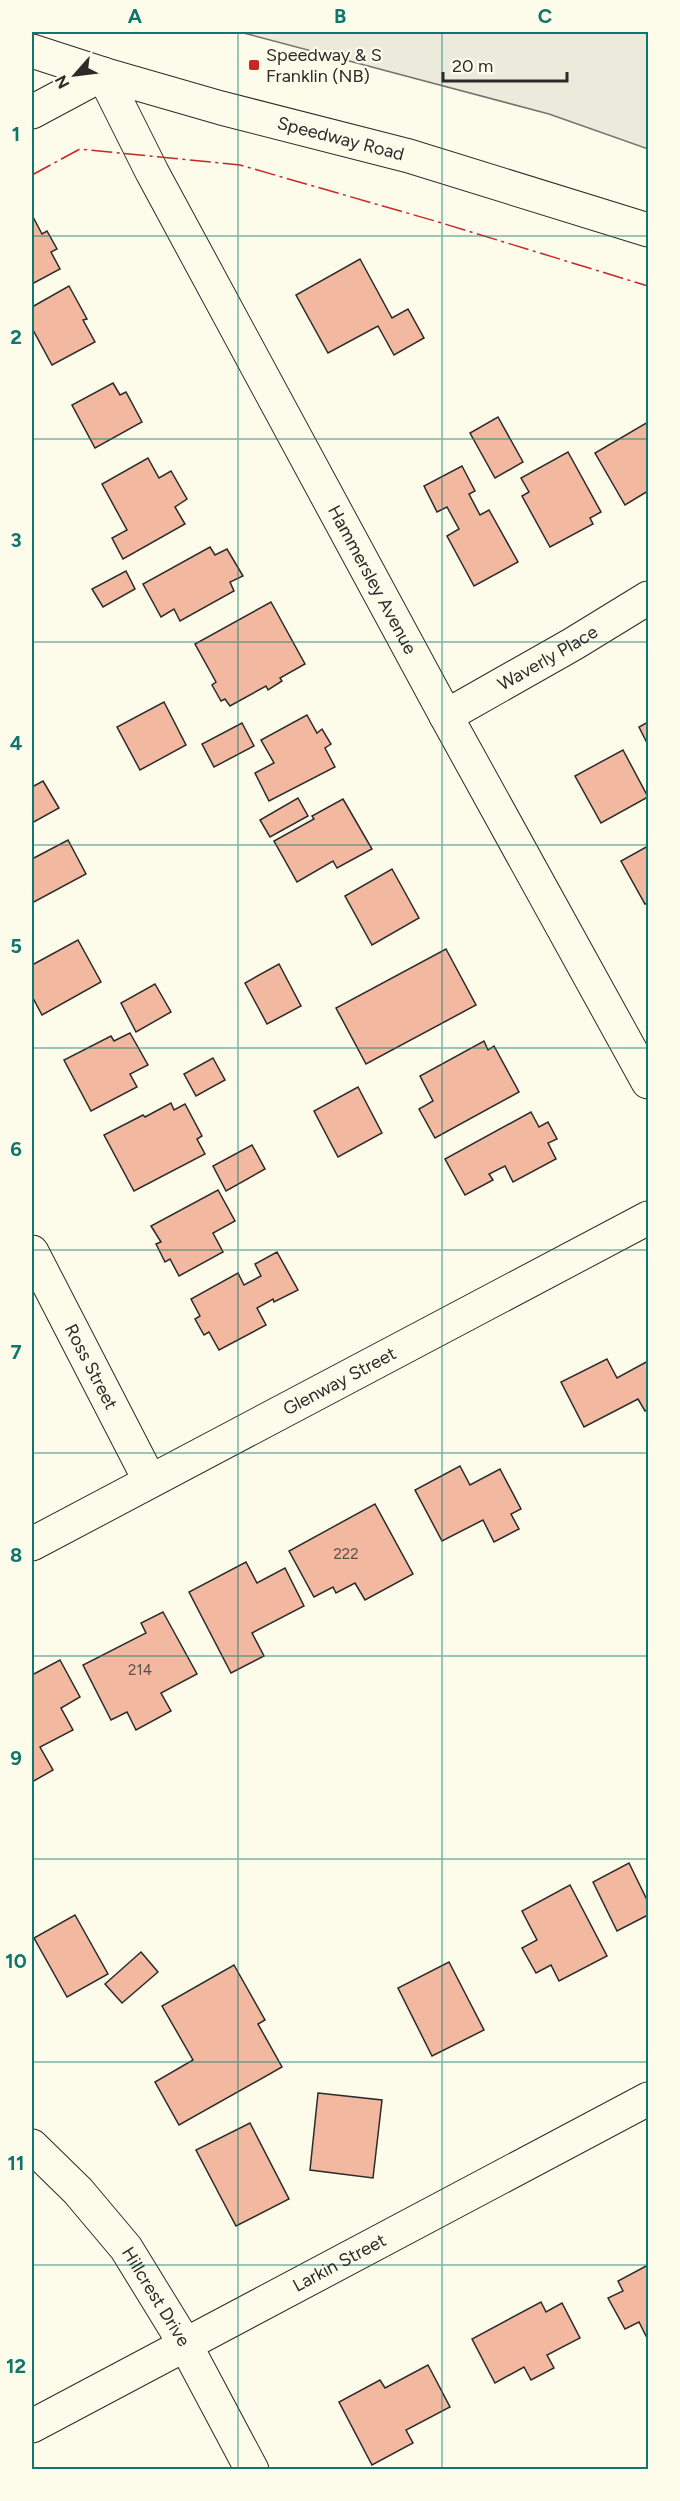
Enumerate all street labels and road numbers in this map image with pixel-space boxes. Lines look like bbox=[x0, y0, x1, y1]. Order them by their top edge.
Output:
street label: Speedway Road bbox=[275, 112, 407, 165]
street label: Hammersley Avenue bbox=[323, 501, 422, 658]
street label: Waverly Place bbox=[494, 620, 602, 695]
street label: Ross Street bbox=[60, 1320, 122, 1413]
street label: Glenway Street bbox=[279, 1342, 400, 1420]
street label: Larkin Street bbox=[289, 2229, 390, 2297]
street label: Hillcrest Drive bbox=[117, 2243, 195, 2351]

